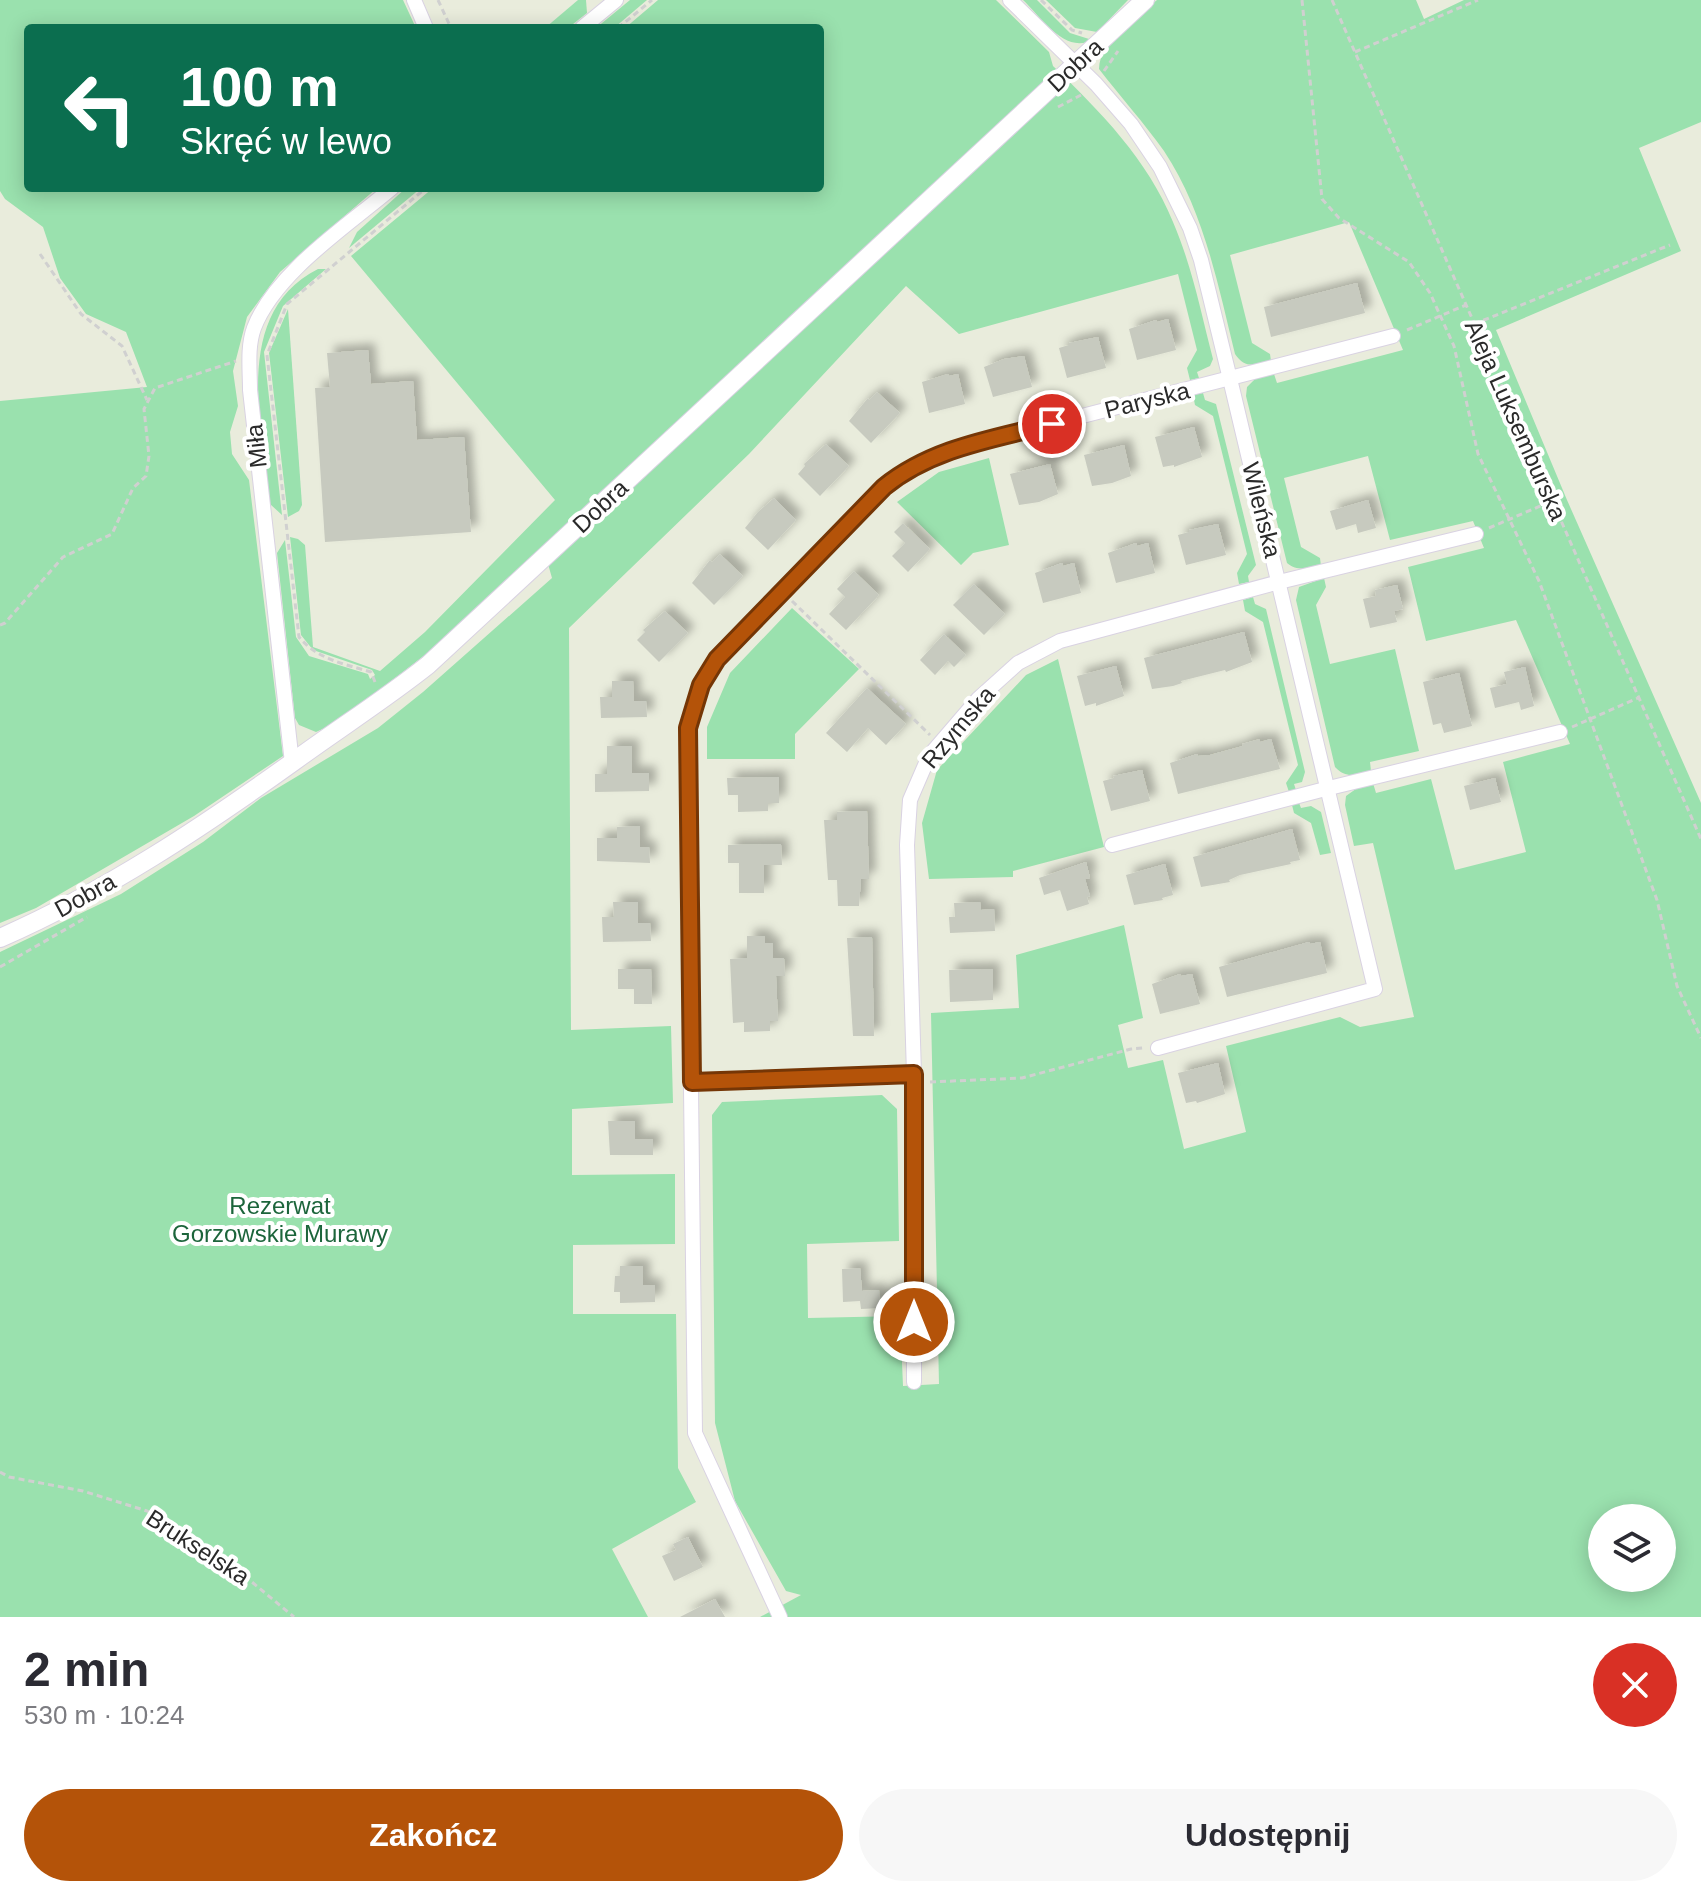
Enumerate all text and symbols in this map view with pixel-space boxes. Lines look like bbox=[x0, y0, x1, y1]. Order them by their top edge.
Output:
street label: Dobra bbox=[1042, 32, 1109, 97]
text: 100 m bbox=[180, 55, 339, 118]
icon: left bbox=[48, 56, 152, 160]
text: Skręć w lewo bbox=[180, 121, 392, 162]
street label: Aleja Luksemburska bbox=[1460, 316, 1573, 525]
street label: Paryska bbox=[1102, 376, 1193, 424]
pin bbox=[1018, 390, 1086, 458]
icon: arrive bbox=[1030, 402, 1074, 446]
street label: Miła bbox=[240, 422, 272, 469]
street label: Wileńska bbox=[1237, 460, 1287, 561]
street label: Dobra bbox=[567, 473, 634, 538]
street label: Rzymska bbox=[916, 680, 1000, 773]
street label: Dobra bbox=[50, 867, 121, 923]
park label: Rezerwat Gorzowskie Murawy bbox=[172, 1192, 388, 1247]
position arrow bbox=[872, 1280, 956, 1364]
street label: Brukselska bbox=[141, 1504, 255, 1591]
map controls bbox=[1588, 1504, 1676, 1592]
button: layers bbox=[1588, 1504, 1676, 1592]
text: 2 min bbox=[24, 1643, 149, 1696]
button: close bbox=[1593, 1643, 1677, 1727]
text: 530 m · 10:24 bbox=[24, 1700, 184, 1730]
button: Zakończ bbox=[24, 1789, 843, 1881]
button: Udostępnij bbox=[859, 1789, 1677, 1881]

